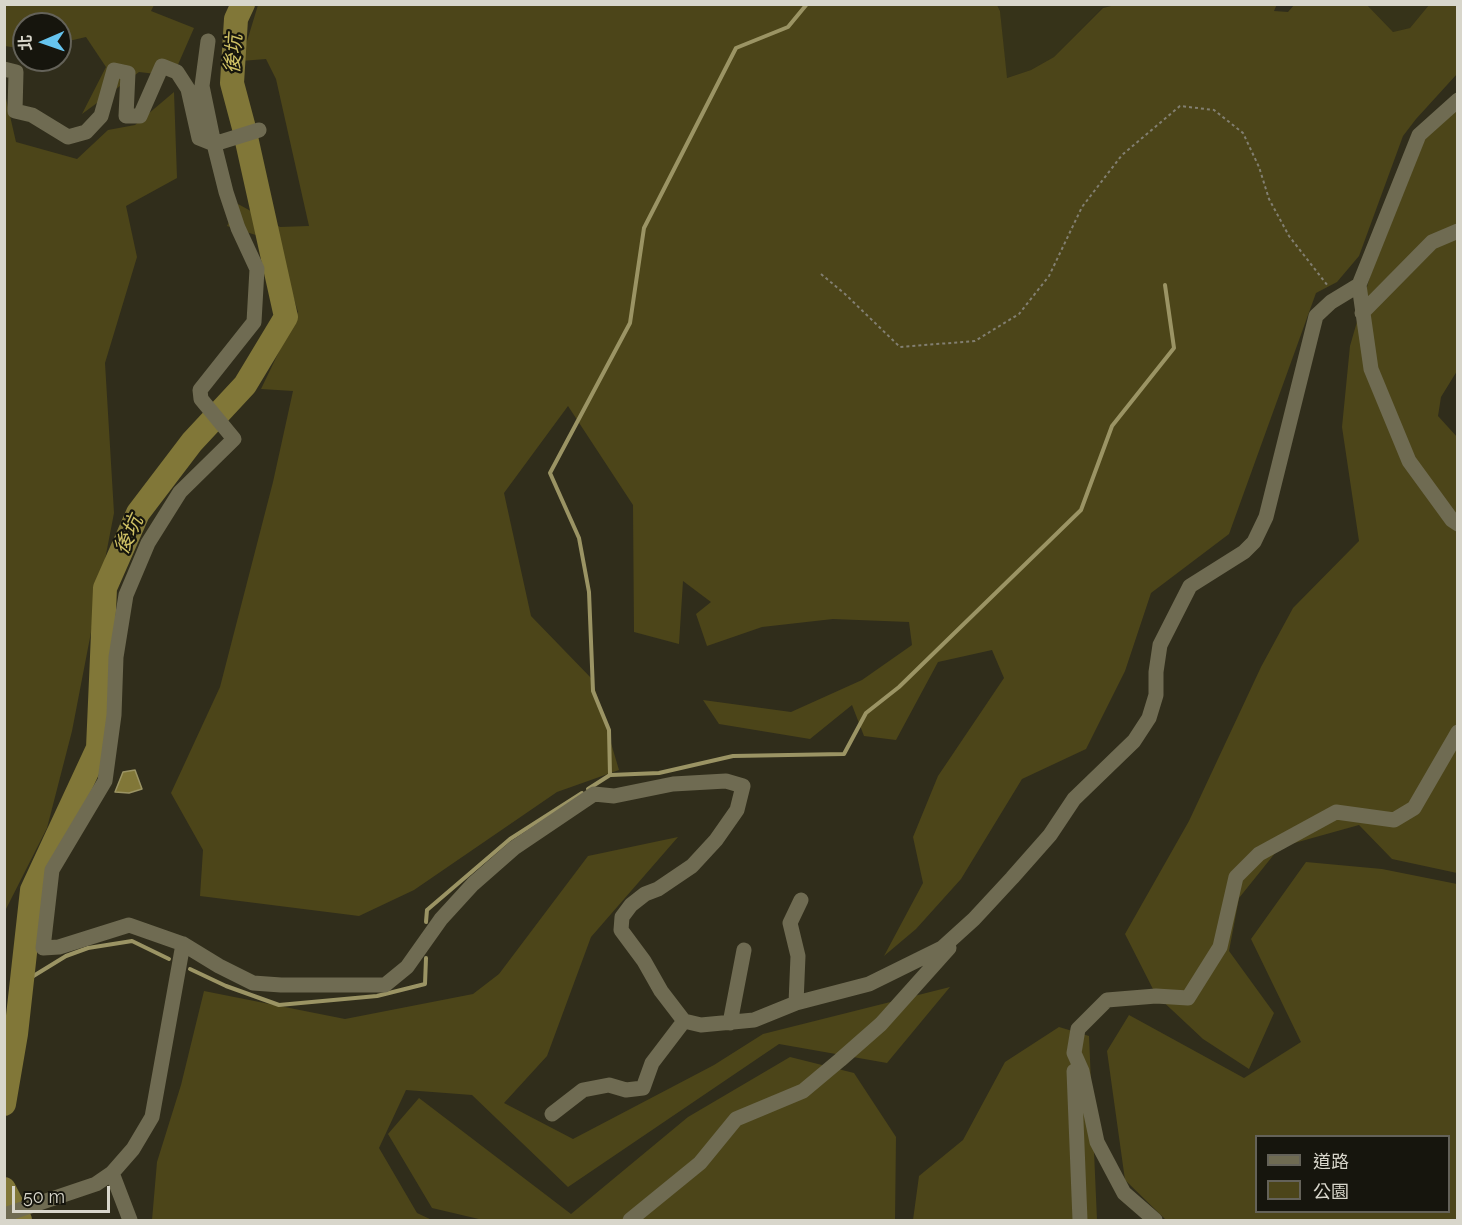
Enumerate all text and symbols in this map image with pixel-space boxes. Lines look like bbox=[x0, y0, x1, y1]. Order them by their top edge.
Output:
north arrow bbox=[12, 12, 72, 72]
water label: 後坑 bbox=[221, 33, 247, 75]
text: 北 bbox=[16, 34, 35, 51]
water label: 後坑 bbox=[110, 512, 148, 558]
legend bbox=[1255, 1135, 1450, 1213]
text: 道路 bbox=[1313, 1151, 1349, 1172]
scale bar bbox=[15, 1174, 112, 1212]
text: 公園 bbox=[1313, 1181, 1349, 1202]
text: 50 m bbox=[23, 1186, 65, 1207]

